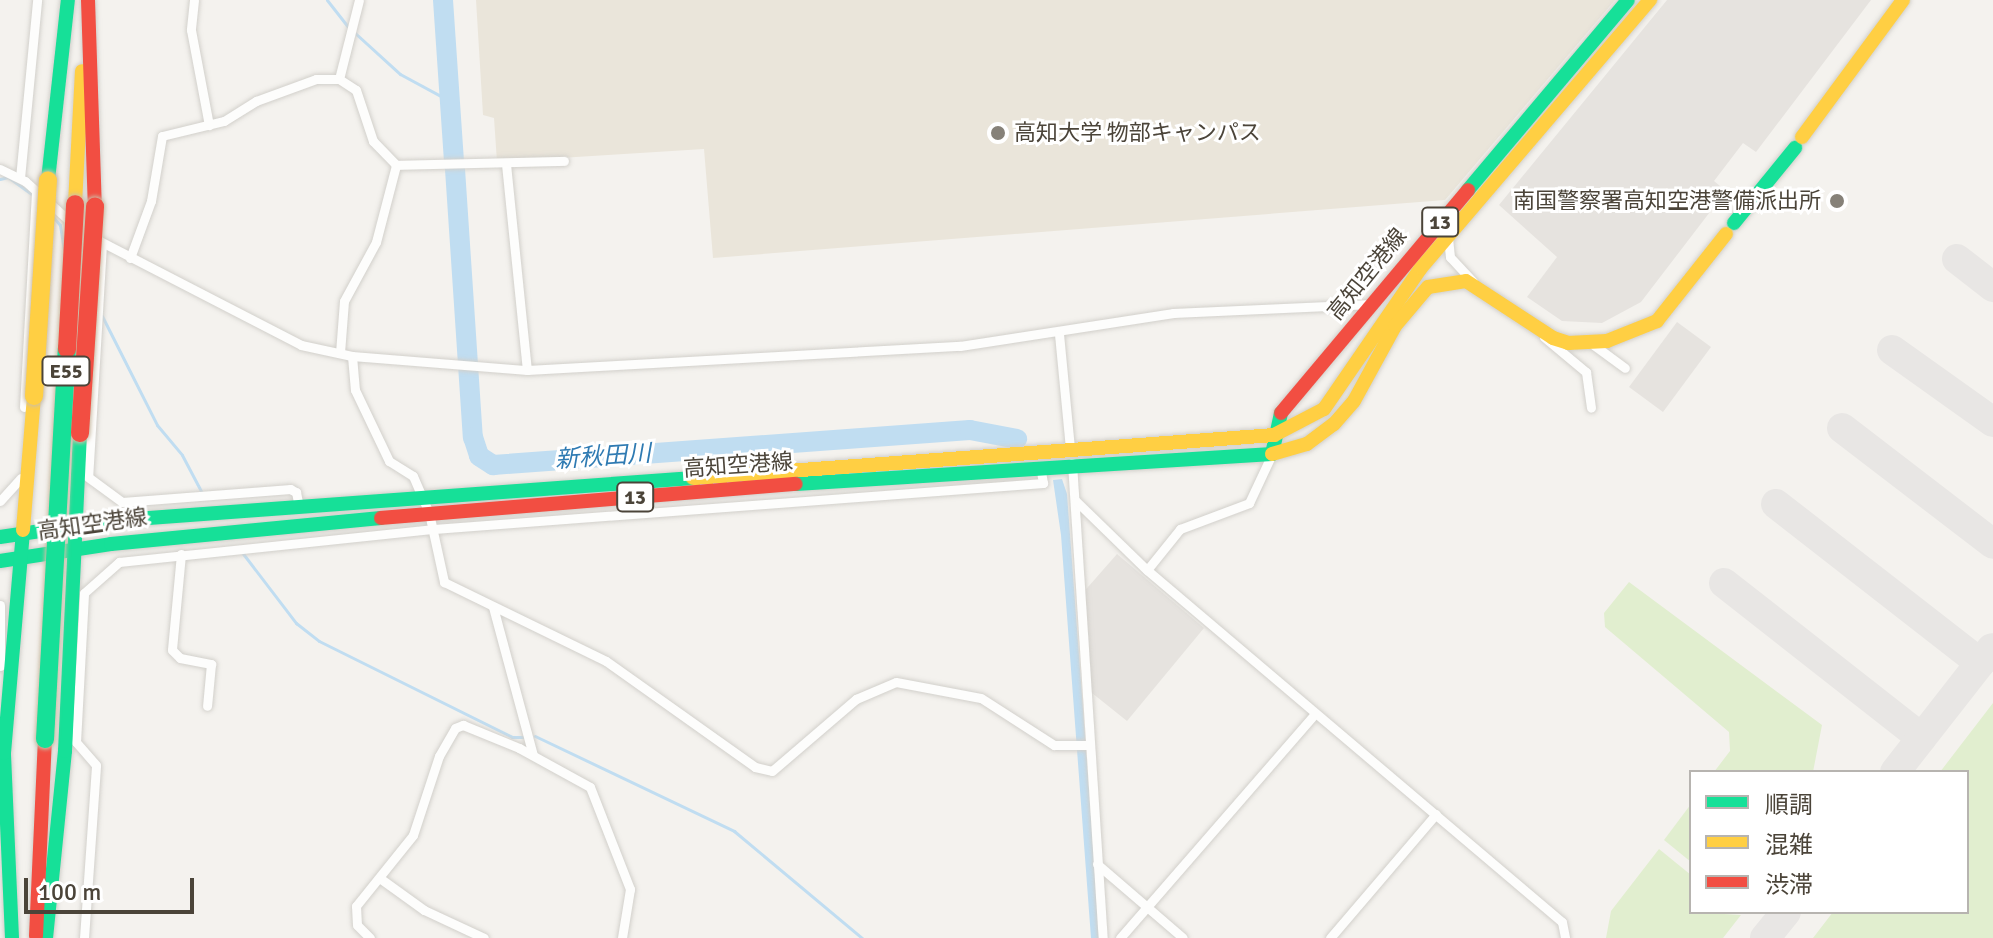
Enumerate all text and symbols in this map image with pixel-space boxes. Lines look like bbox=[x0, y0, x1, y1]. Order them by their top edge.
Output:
place label: 高知大学 物部キャンパス bbox=[1014, 120, 1261, 146]
marker: 高知大学 物部キャンパス bbox=[989, 124, 1007, 142]
place label: 南国警察署高知空港警備派出所 bbox=[1513, 188, 1821, 214]
marker: 南国警察署高知空港警備派出所 bbox=[1828, 192, 1846, 210]
road number: 13 bbox=[1420, 206, 1460, 238]
street label: 高知空港線 bbox=[1322, 223, 1412, 325]
road number: E55 bbox=[40, 355, 92, 387]
water label: 新秋田川 bbox=[554, 439, 652, 475]
street label: 高知空港線 bbox=[682, 448, 794, 482]
road number: 13 bbox=[615, 481, 655, 513]
street label: 高知空港線 bbox=[36, 503, 148, 545]
legend bbox=[1689, 770, 1969, 914]
text: 順調 bbox=[1765, 790, 1813, 820]
text: 混雑 bbox=[1765, 830, 1813, 860]
scale bar bbox=[28, 862, 198, 912]
text: 渋滞 bbox=[1765, 870, 1813, 900]
text: 100 m bbox=[38, 877, 101, 907]

